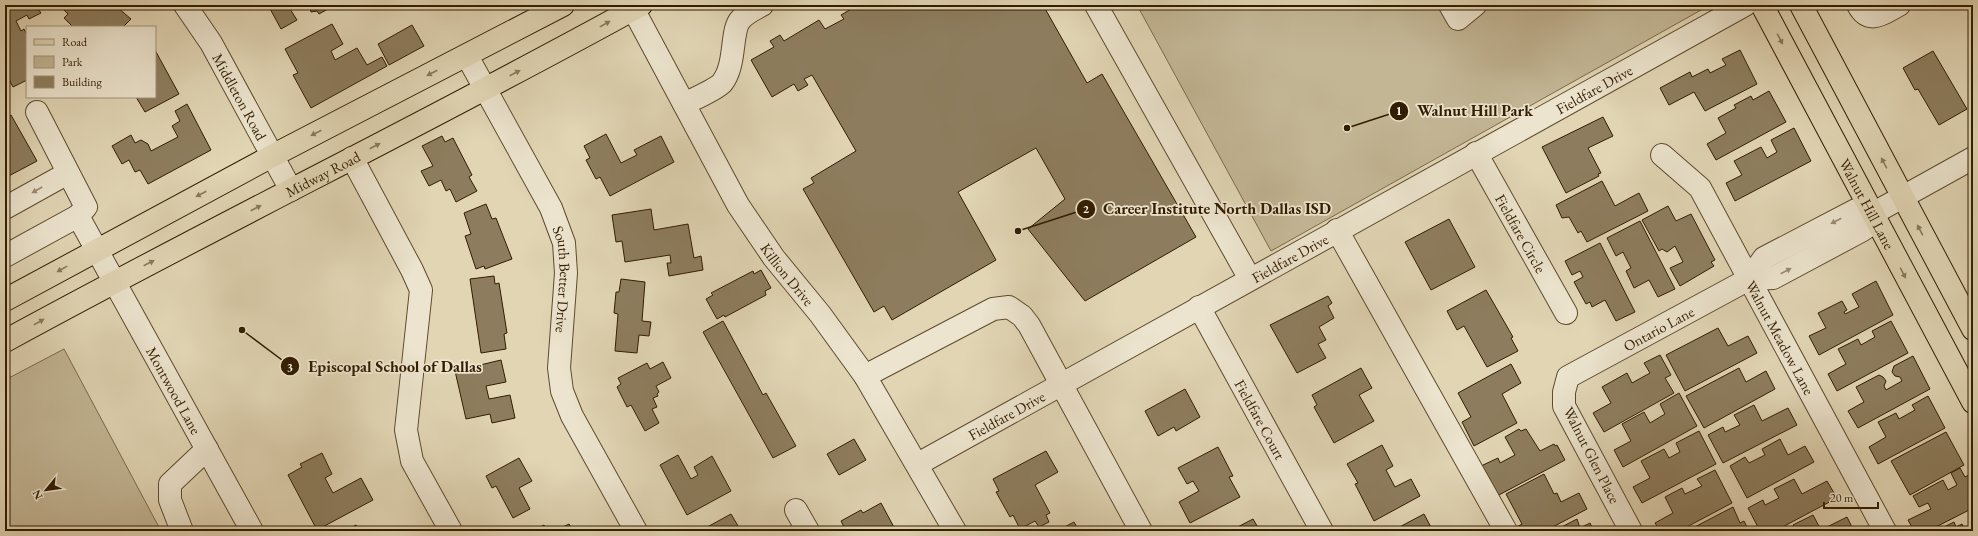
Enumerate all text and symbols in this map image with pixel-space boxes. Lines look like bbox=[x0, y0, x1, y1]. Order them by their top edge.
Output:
one-way arrow bbox=[599, 21, 611, 28]
legend bbox=[26, 26, 156, 98]
text: Road bbox=[62, 34, 88, 50]
one-way arrow bbox=[1777, 34, 1783, 45]
street label: Middleton Road bbox=[209, 50, 272, 144]
text: Park bbox=[62, 54, 83, 70]
street label: Fieldfare Drive bbox=[1552, 60, 1636, 118]
one-way arrow bbox=[509, 69, 521, 76]
one-way arrow bbox=[426, 70, 438, 77]
text: Building bbox=[62, 74, 103, 90]
callout: Walnut Hill Park bbox=[1389, 97, 1541, 125]
text: Walnut Hill Park bbox=[1417, 100, 1533, 121]
text: 1 bbox=[1396, 103, 1402, 119]
one-way arrow bbox=[311, 130, 322, 136]
one-way arrow bbox=[369, 143, 381, 149]
street label: Midway Road bbox=[282, 146, 364, 201]
street label: Walnut Hill Lane bbox=[1836, 155, 1900, 252]
one-way arrow bbox=[1880, 157, 1887, 168]
one-way arrow bbox=[31, 187, 43, 194]
one-way arrow bbox=[196, 190, 207, 197]
street label: Fieldfare Circle bbox=[1491, 190, 1551, 276]
callout: Career Institute North Dallas ISD bbox=[1076, 195, 1339, 223]
text: Career Institute North Dallas ISD bbox=[1103, 198, 1331, 219]
text: 2 bbox=[1083, 201, 1090, 217]
one-way arrow bbox=[251, 205, 262, 211]
one-way arrow bbox=[1830, 217, 1842, 224]
street label: South Better Drive bbox=[549, 223, 576, 334]
one-way arrow bbox=[1917, 225, 1923, 236]
street label: Fieldfare Drive bbox=[1248, 229, 1331, 287]
street label: Killion Drive bbox=[757, 239, 819, 310]
one-way arrow bbox=[143, 260, 155, 266]
one-way arrow bbox=[56, 265, 68, 272]
one-way arrow bbox=[1900, 267, 1907, 278]
one-way arrow bbox=[1780, 268, 1792, 274]
street label: Walnut Meadow Lane bbox=[1742, 277, 1819, 398]
street label: Ontario Lane bbox=[1620, 301, 1697, 355]
one-way arrow bbox=[33, 319, 45, 326]
street label: Montwood Lane bbox=[142, 343, 206, 437]
callout: Episcopal School of Dallas bbox=[280, 352, 490, 380]
text: Episcopal School of Dallas bbox=[308, 356, 482, 377]
text: 3 bbox=[287, 359, 293, 375]
street label: Fieldfare Court bbox=[1231, 376, 1290, 463]
street label: Fieldfare Drive bbox=[965, 386, 1048, 444]
street label: Walnut Glen Place bbox=[1559, 403, 1625, 507]
north arrow bbox=[26, 470, 66, 510]
scale bar bbox=[1824, 484, 1878, 510]
text: N bbox=[29, 487, 46, 502]
text: 20 m bbox=[1830, 490, 1854, 506]

